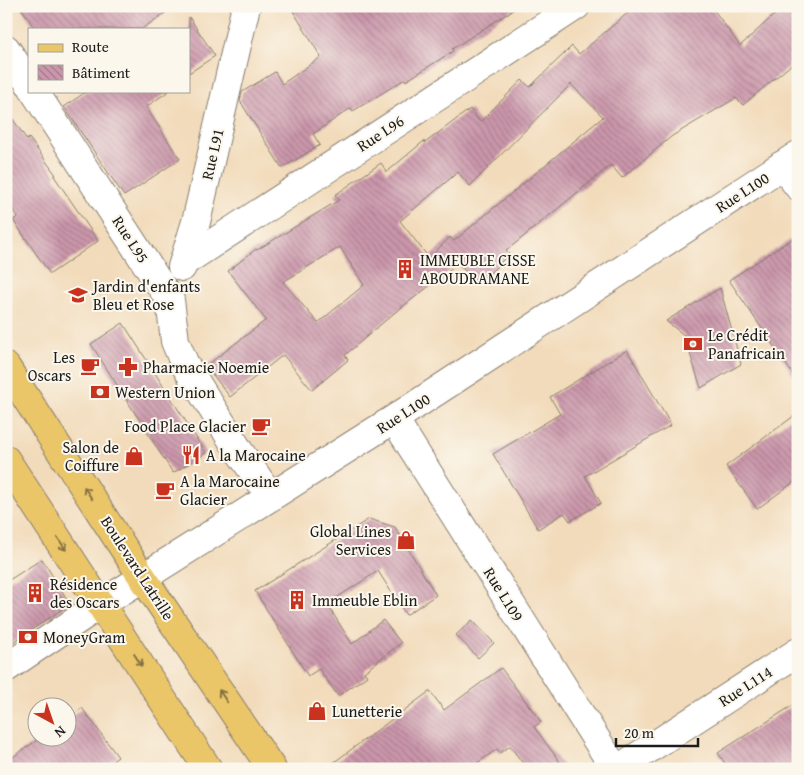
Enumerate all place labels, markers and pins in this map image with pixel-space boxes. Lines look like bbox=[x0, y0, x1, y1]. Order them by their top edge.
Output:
place label: IMMEUBLE CISSE ABOUDRAMANE bbox=[420, 248, 536, 290]
building icon: IMMEUBLE CISSE ABOUDRAMANE bbox=[394, 258, 416, 280]
place label: Jardin d'enfants Bleu et Rose bbox=[91, 274, 200, 316]
school or university icon: Jardin d'enfants Bleu et Rose bbox=[67, 284, 89, 306]
place label: Le Crédit Panafricain bbox=[708, 323, 785, 365]
bank icon: Le Crédit Panafricain bbox=[682, 333, 704, 355]
place label: Les Oscars ‌ bbox=[28, 345, 75, 387]
cafe icon: Les Oscars ‌ bbox=[79, 355, 101, 377]
place label: Pharmacie Noemie bbox=[143, 355, 269, 379]
pharmacy icon: Pharmacie Noemie bbox=[117, 356, 139, 378]
place label: Western Union bbox=[115, 380, 215, 404]
bank icon: Western Union bbox=[89, 381, 111, 403]
place label: Food Place Glacier bbox=[124, 414, 246, 438]
cafe icon: Food Place Glacier bbox=[250, 415, 272, 437]
place label: Salon de Coiffure bbox=[62, 435, 119, 477]
place label: A la Marocaine bbox=[206, 443, 306, 467]
restaurant icon: A la Marocaine bbox=[180, 444, 202, 466]
shop icon: Salon de Coiffure bbox=[123, 445, 145, 467]
place label: A la Marocaine Glacier bbox=[180, 469, 280, 511]
cafe icon: A la Marocaine Glacier bbox=[154, 479, 176, 501]
place label: Global Lines Services bbox=[310, 519, 391, 561]
shop icon: Global Lines Services bbox=[395, 529, 417, 551]
place label: Résidence des Oscars bbox=[50, 572, 120, 614]
building icon: Résidence des Oscars bbox=[24, 582, 46, 604]
place label: Immeuble Eblin bbox=[312, 588, 417, 612]
building icon: Immeuble Eblin bbox=[286, 589, 308, 611]
place label: MoneyGram bbox=[43, 625, 125, 649]
bank icon: MoneyGram bbox=[17, 626, 39, 648]
place label: Lunetterie bbox=[332, 699, 402, 723]
shop icon: Lunetterie bbox=[306, 700, 328, 722]

